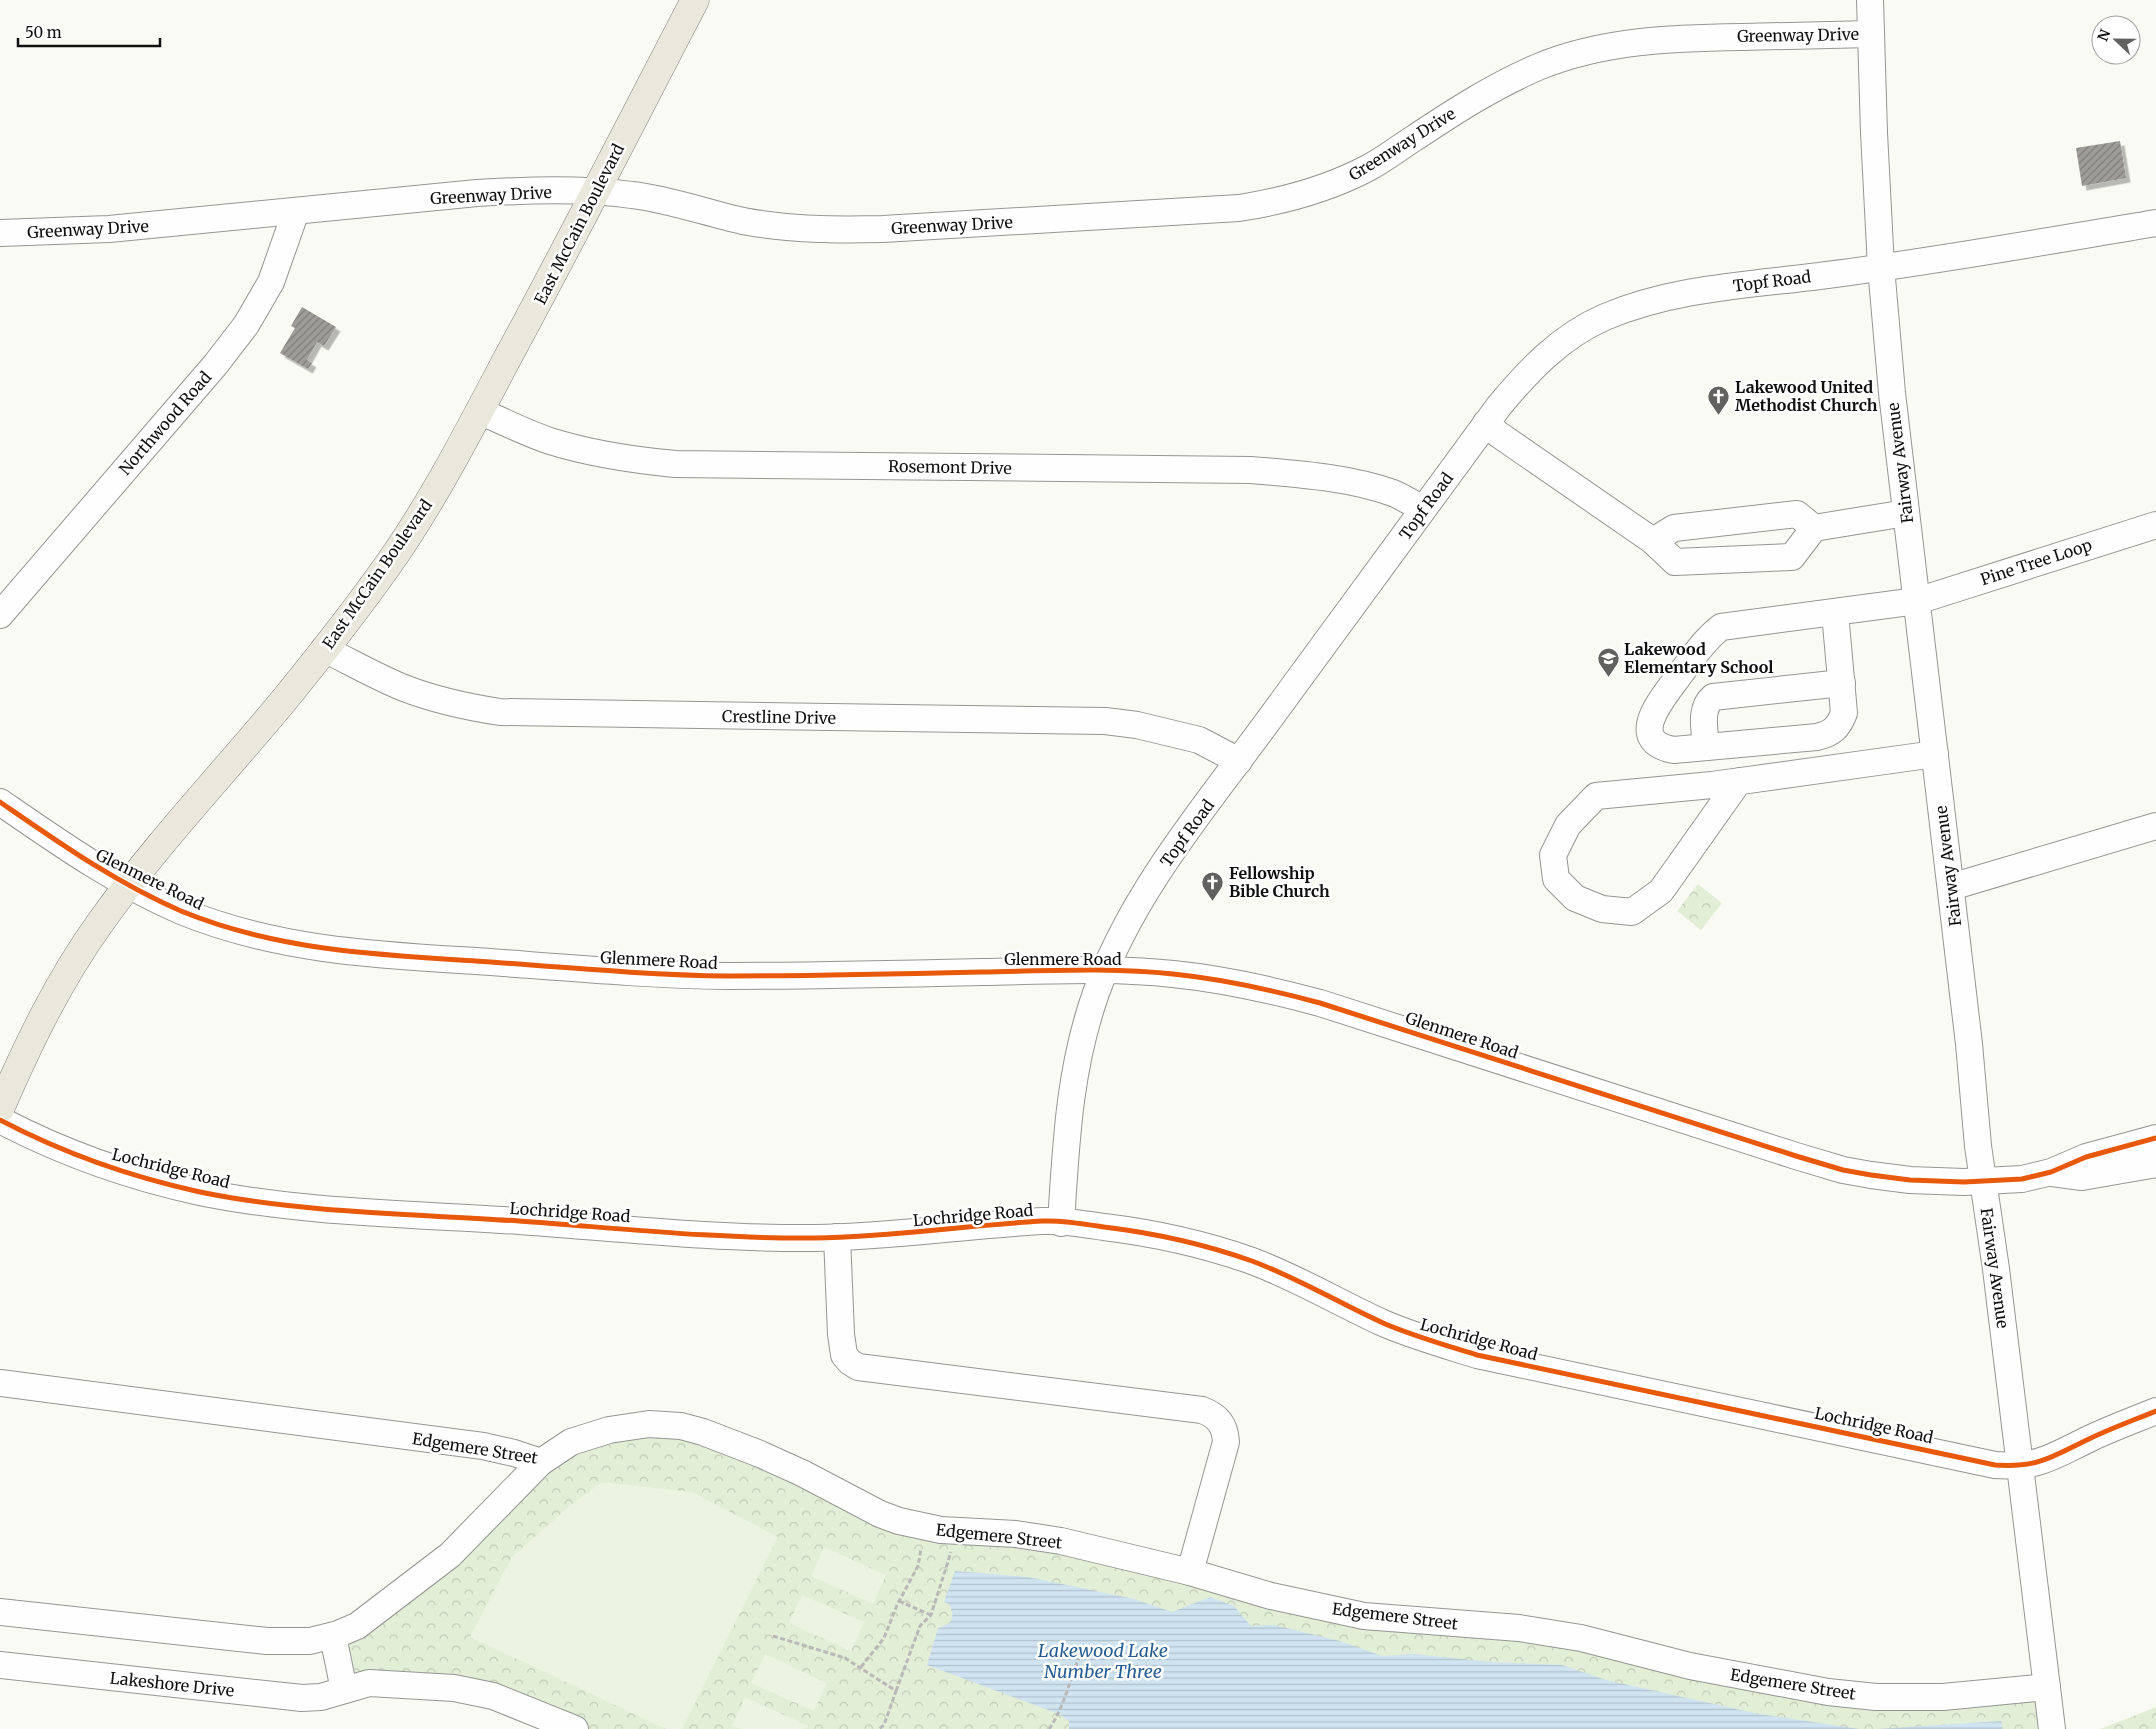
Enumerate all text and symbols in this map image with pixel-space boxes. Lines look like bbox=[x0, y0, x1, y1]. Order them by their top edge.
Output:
scale bar bbox=[18, 15, 160, 47]
north arrow bbox=[2091, 15, 2141, 65]
text: 50 m bbox=[25, 23, 62, 42]
street label: Greenway Drive bbox=[1737, 24, 1859, 46]
text: N bbox=[2094, 27, 2114, 44]
street label: Greenway Drive bbox=[1345, 103, 1459, 185]
street label: East McCain Boulevard bbox=[530, 140, 628, 308]
street label: Greenway Drive bbox=[430, 182, 552, 208]
street label: Greenway Drive bbox=[891, 212, 1013, 238]
street label: Greenway Drive bbox=[27, 216, 149, 242]
street label: Topf Road bbox=[1732, 266, 1812, 296]
street label: Northwood Road bbox=[115, 367, 216, 479]
place label: Lakewood United Methodist Church bbox=[1735, 377, 1878, 415]
church icon: Lakewood United Methodist Church bbox=[1707, 384, 1731, 415]
street label: Fairway Avenue bbox=[1883, 401, 1917, 525]
street label: Rosemont Drive bbox=[888, 456, 1012, 478]
street label: Topf Road bbox=[1395, 468, 1457, 544]
street label: East McCain Boulevard bbox=[318, 495, 436, 652]
street label: Pine Tree Loop bbox=[1978, 535, 2094, 589]
place label: Lakewood Elementary School bbox=[1624, 639, 1773, 677]
school or university icon: Lakewood Elementary School bbox=[1596, 646, 1620, 677]
street label: Crestline Drive bbox=[722, 706, 836, 728]
street label: Topf Road bbox=[1156, 795, 1218, 871]
street label: Fairway Avenue bbox=[1931, 804, 1965, 928]
street label: Glenmere Road bbox=[93, 844, 207, 914]
place label: Fellowship Bible Church bbox=[1229, 863, 1330, 901]
church icon: Fellowship Bible Church bbox=[1201, 870, 1225, 901]
street label: Glenmere Road bbox=[600, 947, 719, 973]
street label: Glenmere Road bbox=[1004, 949, 1122, 969]
street label: Glenmere Road bbox=[1403, 1007, 1521, 1063]
street label: Lochridge Road bbox=[110, 1144, 232, 1192]
street label: Lochridge Road bbox=[509, 1198, 631, 1226]
street label: Lochridge Road bbox=[912, 1200, 1034, 1230]
street label: Fairway Avenue bbox=[1977, 1206, 2013, 1330]
street label: Lochridge Road bbox=[1418, 1314, 1540, 1364]
street label: Lochridge Road bbox=[1813, 1403, 1935, 1447]
street label: Edgemere Street bbox=[411, 1428, 540, 1468]
street label: Edgemere Street bbox=[935, 1519, 1064, 1553]
street label: Edgemere Street bbox=[1331, 1598, 1460, 1634]
water label: Lakewood Lake Number Three bbox=[1038, 1639, 1168, 1683]
street label: Edgemere Street bbox=[1729, 1664, 1858, 1704]
street label: Lakeshore Drive bbox=[109, 1668, 235, 1700]

